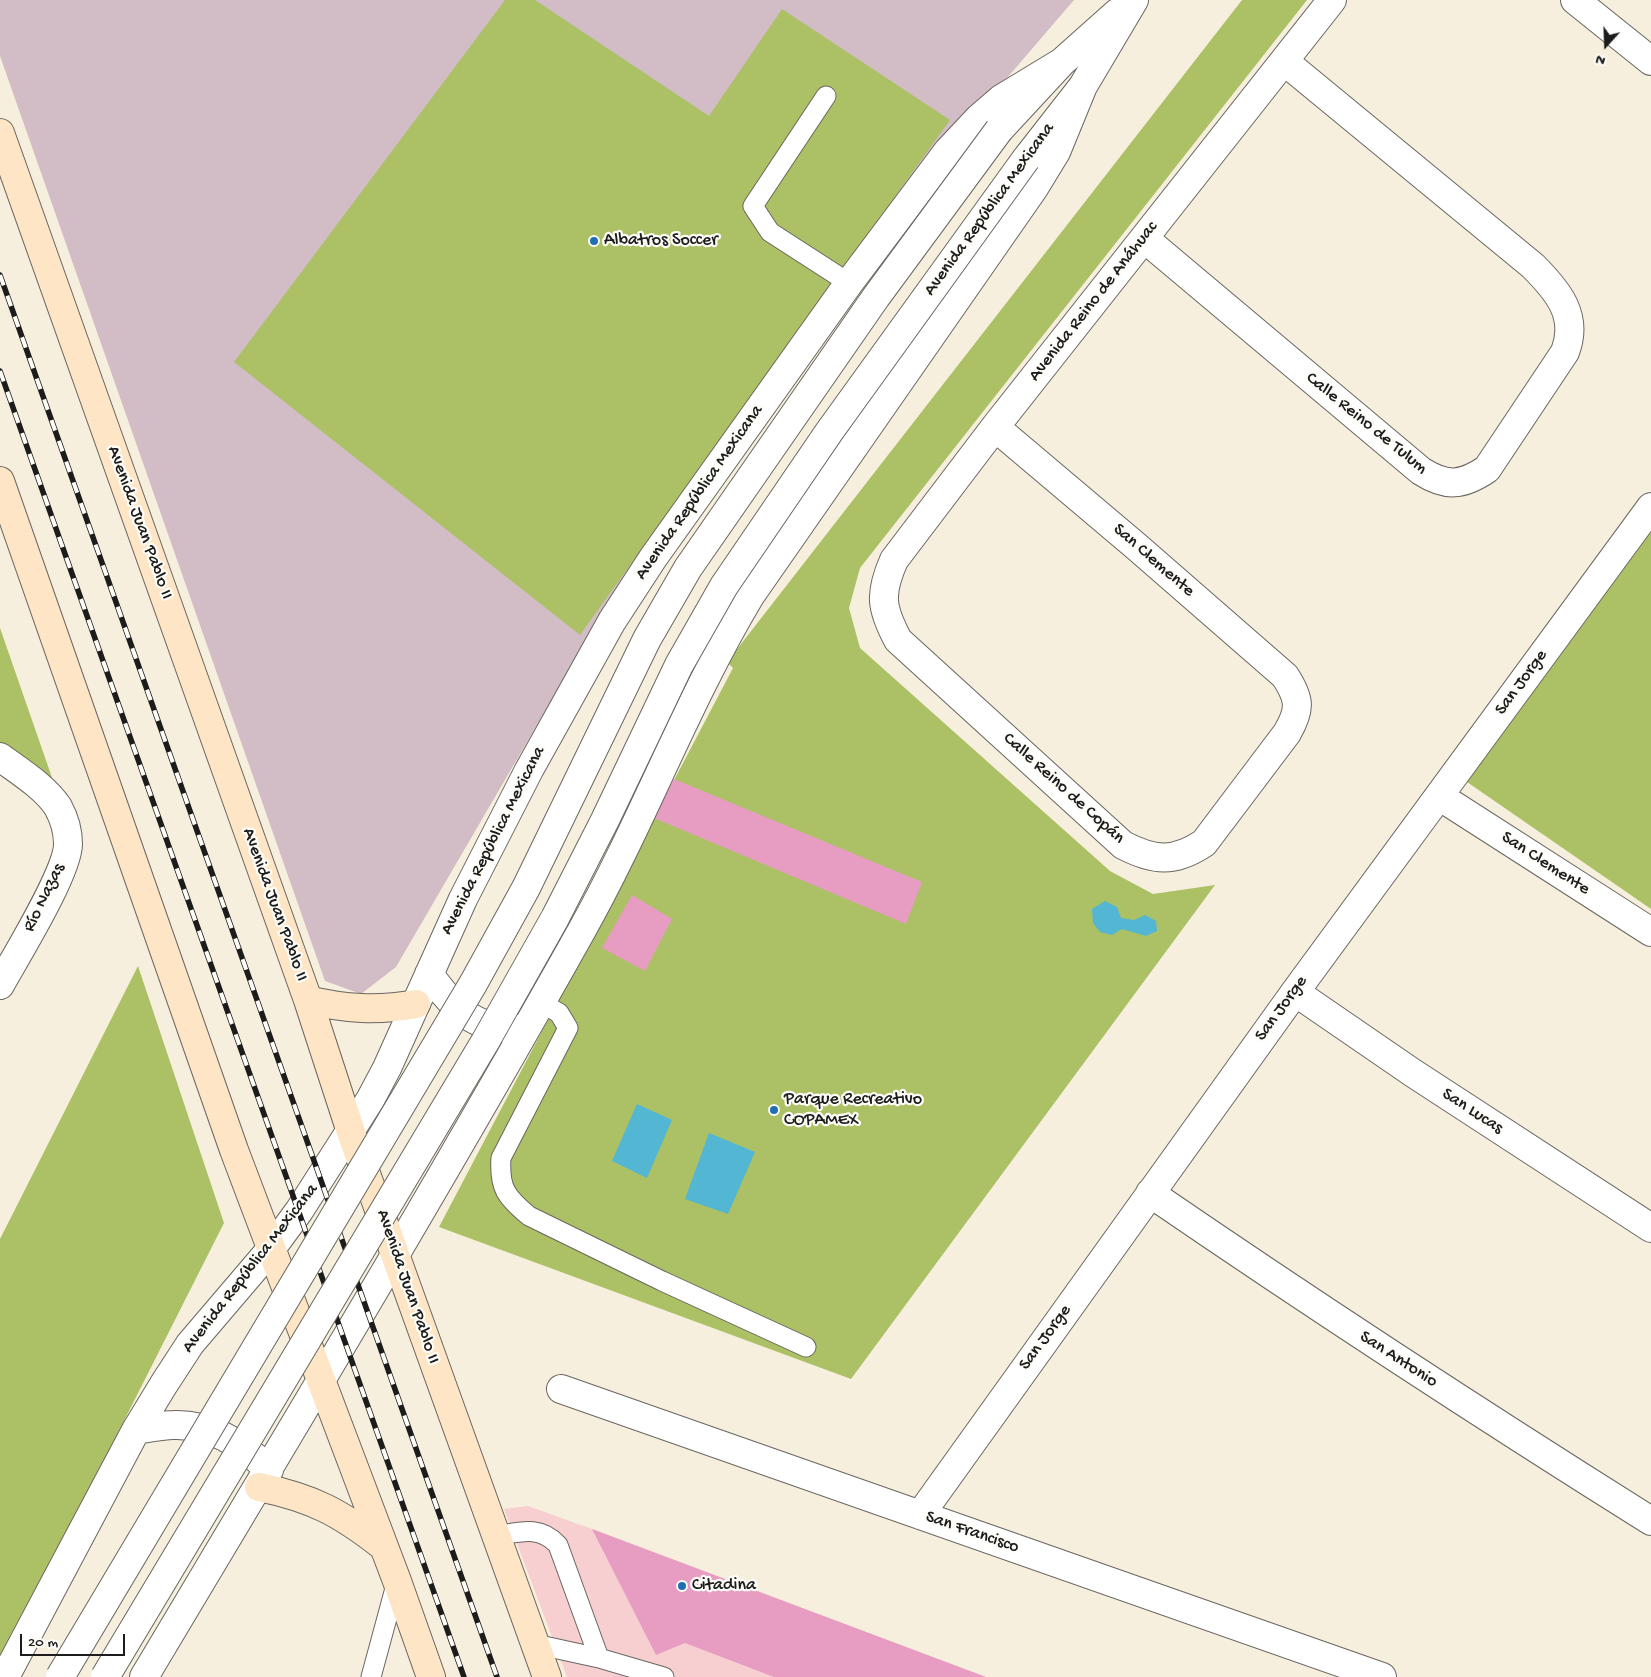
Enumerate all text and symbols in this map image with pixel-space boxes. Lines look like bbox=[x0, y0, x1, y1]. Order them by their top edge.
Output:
north arrow bbox=[1581, 20, 1631, 70]
text: N bbox=[1594, 50, 1608, 69]
street label: Avenida República Mexicana bbox=[920, 119, 1060, 301]
street label: Avenida Reino de Anáhuac bbox=[1025, 218, 1163, 386]
place label: Albatros Soccer bbox=[604, 230, 718, 252]
marker: Albatros Soccer bbox=[588, 235, 600, 247]
street label: Calle Reino de Tulum bbox=[1301, 368, 1431, 480]
street label: Avenida República Mexicana bbox=[631, 401, 769, 585]
street label: Avenida Juan Pablo II bbox=[101, 443, 177, 603]
street label: San Clemente bbox=[1108, 520, 1198, 602]
street label: San Jorge bbox=[1491, 646, 1553, 720]
street label: Calle Reino de Copán bbox=[998, 729, 1128, 849]
street label: Avenida República Mexicana bbox=[437, 743, 551, 939]
street label: Avenida Juan Pablo II bbox=[236, 825, 312, 985]
street label: San Clemente bbox=[1497, 827, 1593, 901]
street label: Río Nazas bbox=[19, 860, 71, 936]
street label: San Jorge bbox=[1251, 972, 1313, 1046]
street label: San Lucas bbox=[1437, 1084, 1507, 1140]
place label: Parque Recreativo COPAMEX bbox=[784, 1089, 922, 1132]
marker: Parque Recreativo COPAMEX bbox=[768, 1104, 780, 1116]
street label: Avenida República Mexicana bbox=[178, 1180, 324, 1358]
street label: Avenida Juan Pablo II bbox=[370, 1207, 444, 1367]
street label: San Jorge bbox=[1015, 1301, 1077, 1375]
street label: San Antonio bbox=[1355, 1327, 1441, 1393]
street label: San Francisco bbox=[922, 1507, 1022, 1559]
place label: Citadina bbox=[692, 1575, 756, 1597]
marker: Citadina bbox=[676, 1580, 688, 1592]
scale bar bbox=[22, 1624, 128, 1656]
text: 20 m bbox=[28, 1634, 58, 1652]

